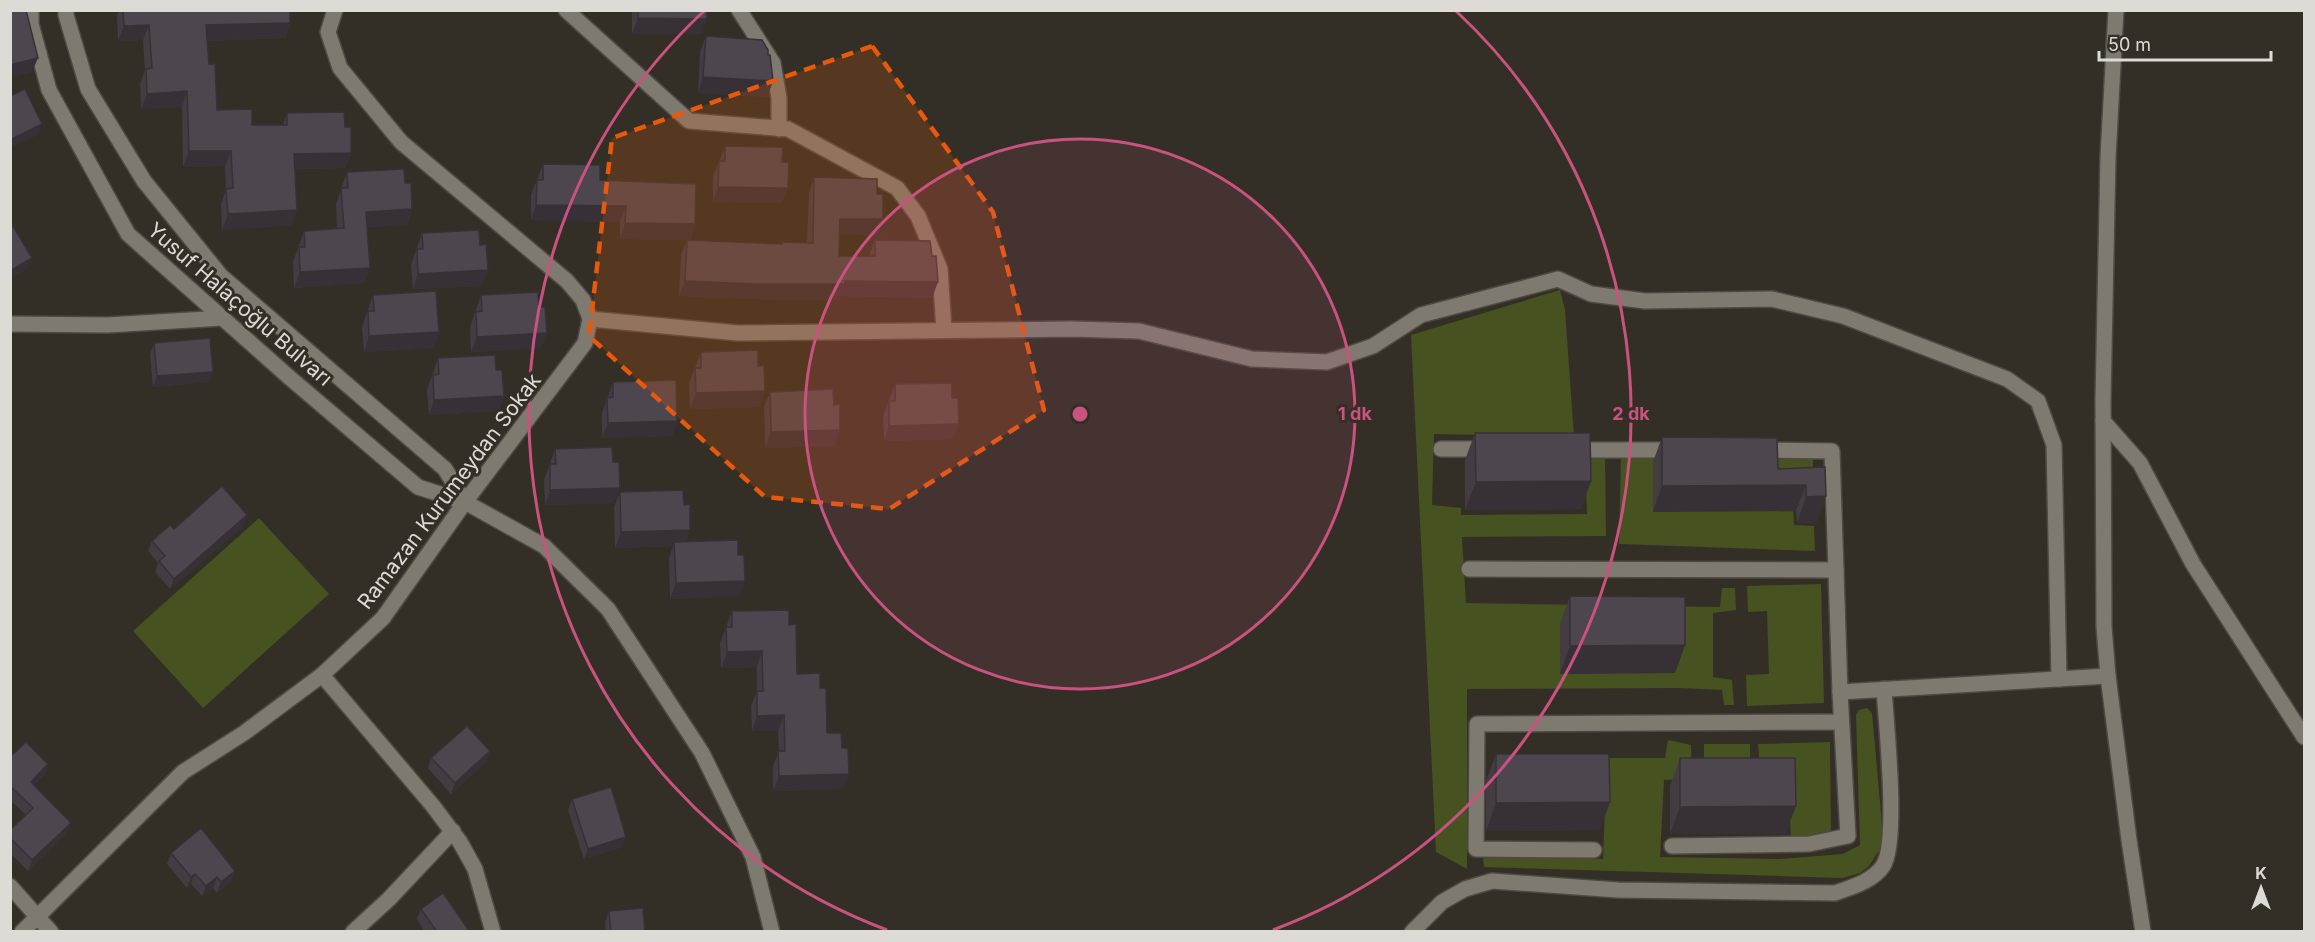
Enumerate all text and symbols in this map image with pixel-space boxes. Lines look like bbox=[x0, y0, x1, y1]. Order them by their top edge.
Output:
scale bar bbox=[2099, 24, 2272, 62]
text: 50 m bbox=[2108, 34, 2151, 55]
street label: Yusuf Halaçoğlu Bulvarı bbox=[143, 217, 337, 391]
street label: Ramazan Kurumeydan Sokak bbox=[352, 368, 546, 614]
text: 1 dk bbox=[1338, 403, 1372, 424]
text: 2 dk bbox=[1612, 403, 1650, 424]
centre of rings bbox=[1070, 404, 1090, 424]
north arrow bbox=[2231, 858, 2291, 918]
text: K bbox=[2255, 863, 2267, 883]

